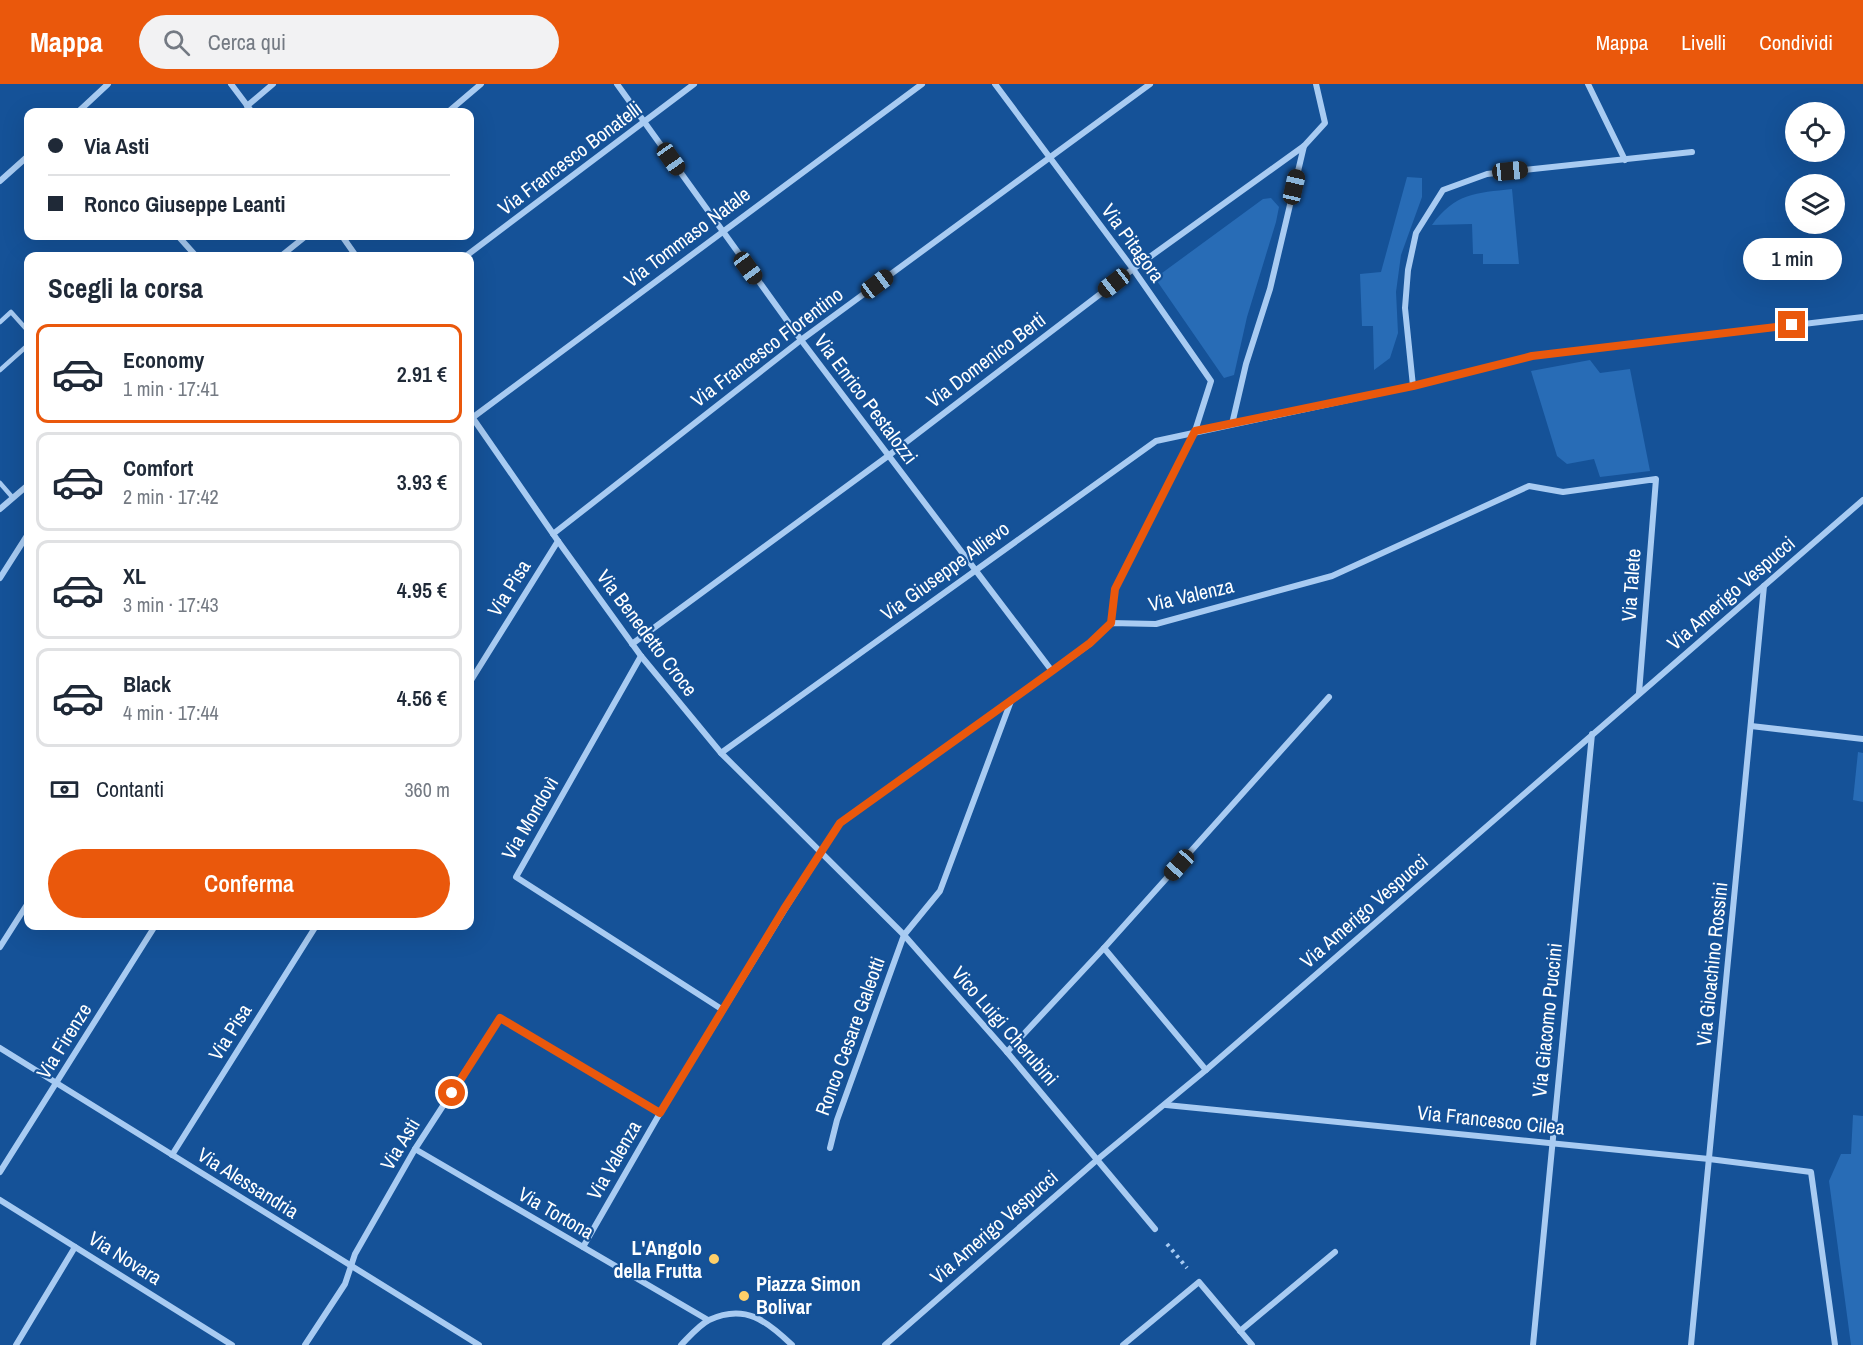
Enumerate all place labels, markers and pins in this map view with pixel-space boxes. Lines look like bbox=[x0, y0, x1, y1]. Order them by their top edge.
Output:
place label: L'Angolo della Frutta bbox=[614, 1234, 702, 1284]
marker: L'Angolo della Frutta bbox=[707, 1252, 721, 1266]
place label: Piazza Simon Bolivar bbox=[756, 1270, 861, 1320]
marker: Piazza Simon Bolivar bbox=[737, 1289, 751, 1303]

